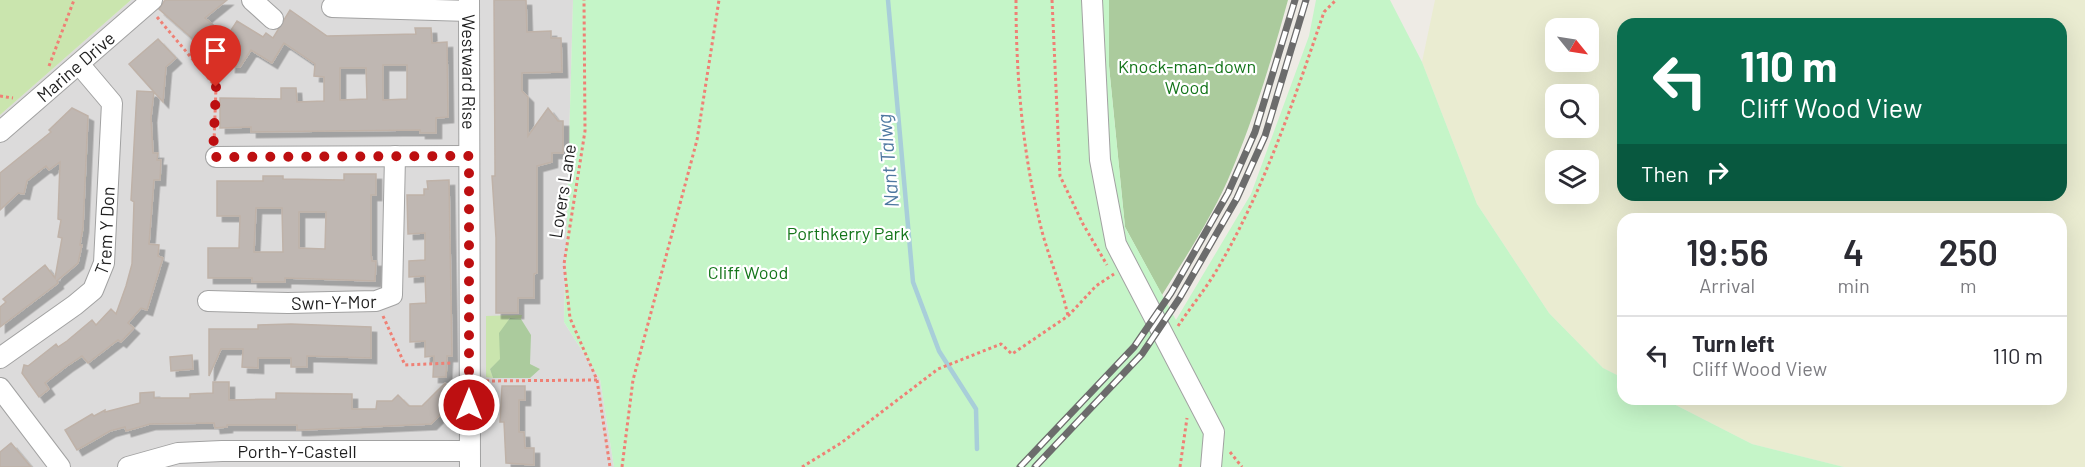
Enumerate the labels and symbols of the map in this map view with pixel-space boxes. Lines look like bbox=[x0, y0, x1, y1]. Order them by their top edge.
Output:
street label: Westward Rise bbox=[458, 14, 480, 130]
north arrow bbox=[1545, 18, 1599, 72]
pin bbox=[190, 25, 241, 87]
street label: Marine Drive bbox=[32, 27, 119, 106]
park label: Knock-man-down Wood bbox=[1118, 55, 1256, 98]
water label: Nant Talwg bbox=[871, 113, 903, 209]
street label: Lovers Lane bbox=[544, 142, 580, 240]
street label: Trem Y Don bbox=[89, 186, 119, 278]
park label: Porthkerry Park bbox=[787, 222, 909, 244]
park label: Cliff Wood bbox=[708, 261, 788, 283]
street label: Swn-Y-Mor bbox=[291, 290, 377, 314]
position arrow bbox=[437, 373, 501, 437]
street label: Porth-Y-Castell bbox=[237, 440, 357, 462]

